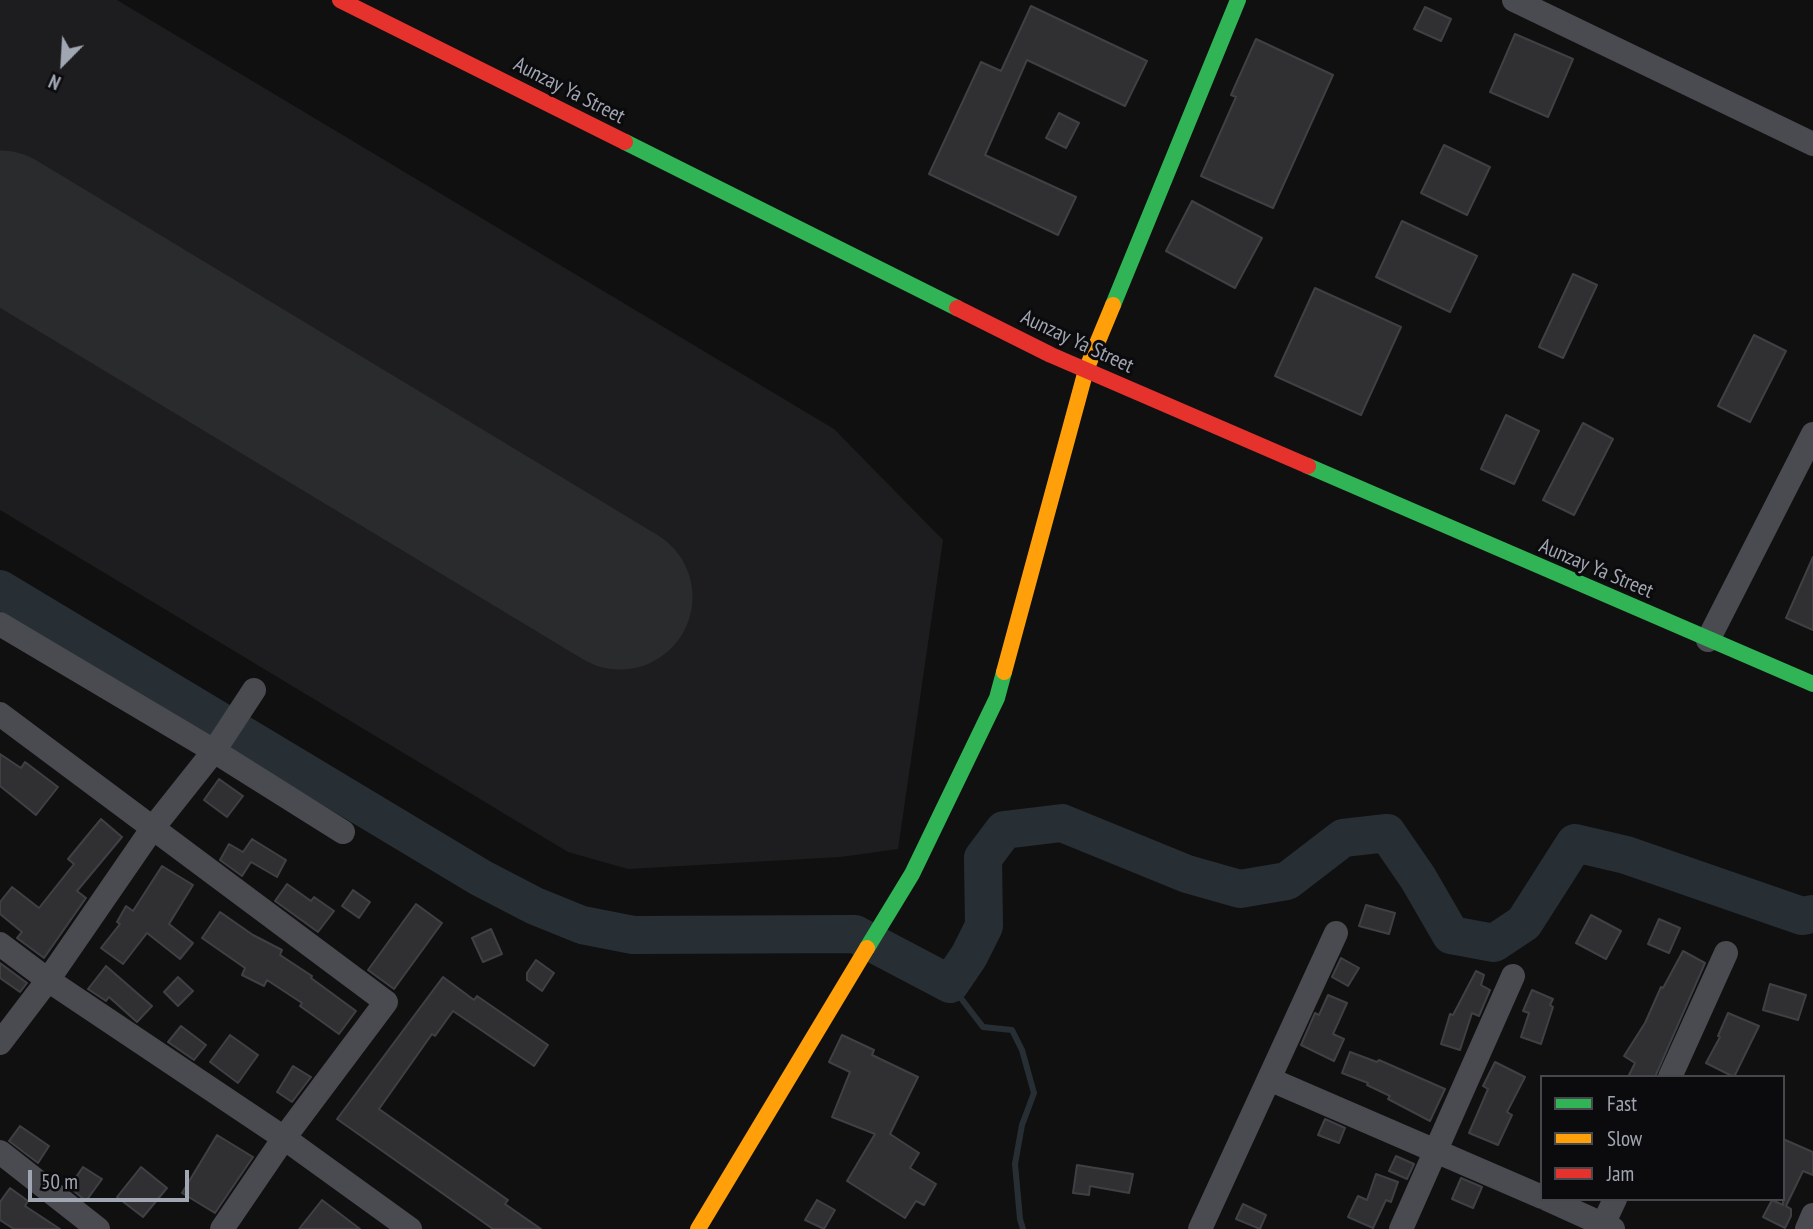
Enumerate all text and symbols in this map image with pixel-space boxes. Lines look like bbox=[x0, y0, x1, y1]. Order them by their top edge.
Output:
north arrow bbox=[28, 28, 98, 98]
street label: Aunzay Ya Street bbox=[509, 52, 629, 130]
text: N bbox=[45, 69, 64, 95]
street label: Aunzay Ya Street bbox=[1017, 305, 1137, 379]
street label: Aunzay Ya Street bbox=[1535, 534, 1657, 604]
legend bbox=[1540, 1075, 1785, 1201]
text: Fast bbox=[1607, 1090, 1637, 1117]
text: Slow bbox=[1607, 1125, 1642, 1152]
scale bar bbox=[32, 1156, 192, 1200]
text: Jam bbox=[1607, 1160, 1634, 1187]
text: 50 m bbox=[41, 1168, 78, 1195]

